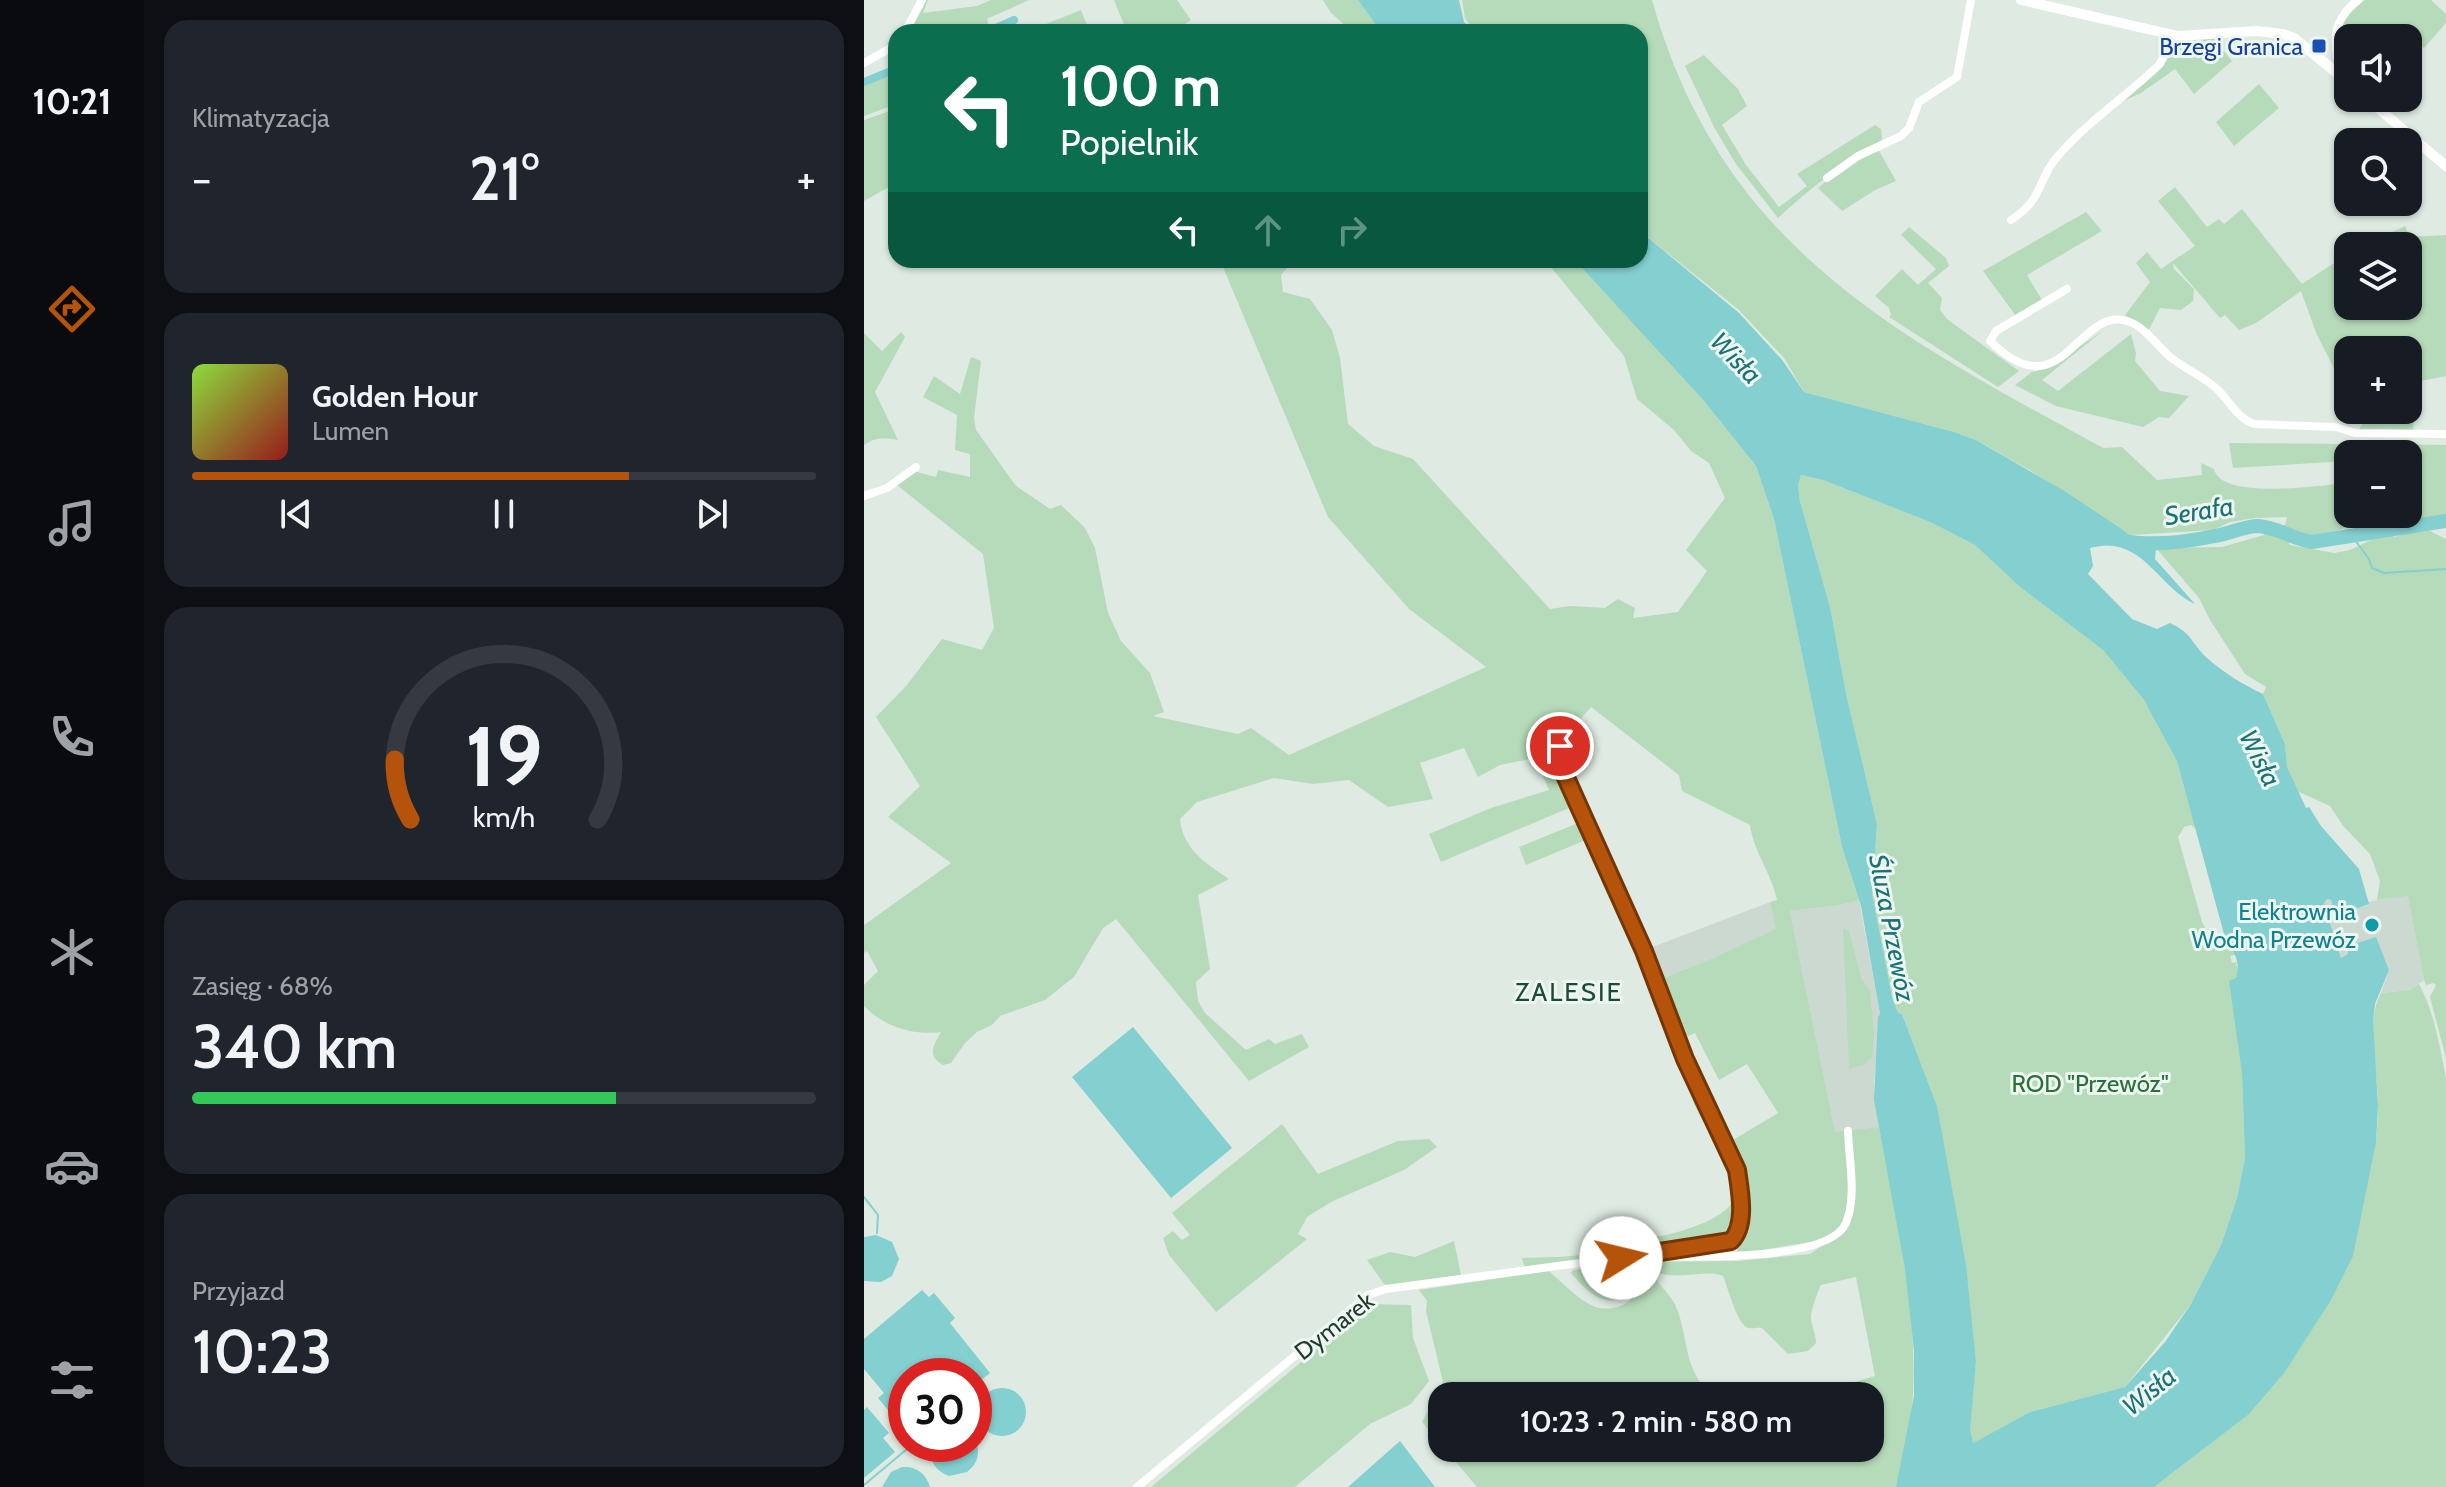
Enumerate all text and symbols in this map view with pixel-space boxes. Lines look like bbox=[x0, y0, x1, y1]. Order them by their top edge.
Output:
map controls bbox=[2334, 24, 2422, 528]
button: sound bbox=[2334, 24, 2422, 112]
place label: Brzegi Granica bbox=[2159, 32, 2303, 61]
marker: Brzegi Granica bbox=[2310, 37, 2328, 55]
text: 100 m bbox=[1060, 52, 1221, 120]
icon: left bbox=[928, 56, 1032, 160]
text: 10:21 bbox=[32, 79, 112, 123]
text: Klimatyzacja bbox=[192, 102, 330, 134]
text: Popielnik bbox=[1060, 120, 1198, 164]
button: search bbox=[2334, 128, 2422, 216]
text: 21° bbox=[469, 142, 539, 215]
text: − bbox=[192, 152, 211, 205]
text: + bbox=[797, 152, 816, 205]
icon: left bbox=[1162, 208, 1206, 252]
icon: ahead bbox=[1246, 208, 1290, 252]
icon: right bbox=[1330, 208, 1374, 252]
button: layers bbox=[2334, 232, 2422, 320]
icon: directions bbox=[44, 281, 100, 337]
water label: Wisła bbox=[1704, 325, 1768, 391]
button: + bbox=[2334, 336, 2422, 424]
text: Golden Hour bbox=[312, 378, 478, 415]
text: Lumen bbox=[312, 415, 389, 447]
button: − bbox=[2334, 440, 2422, 528]
water label: Serafa bbox=[2162, 490, 2236, 532]
icon: previous bbox=[274, 492, 318, 536]
icon: pause bbox=[482, 492, 526, 536]
icon: next bbox=[690, 492, 734, 536]
icon: music bbox=[44, 495, 100, 551]
text: 19 bbox=[465, 705, 543, 806]
icon: phone bbox=[44, 709, 100, 765]
pin bbox=[1526, 712, 1594, 780]
icon: arrive bbox=[1538, 724, 1582, 768]
water label: Wisła bbox=[2232, 724, 2288, 792]
text: km/h bbox=[473, 799, 535, 834]
water label: Śluza Przewóz bbox=[1862, 852, 1922, 1005]
place label: Elektrownia Wodna Przewóz bbox=[2191, 897, 2356, 954]
marker: Elektrownia Wodna Przewóz bbox=[2363, 916, 2381, 934]
icon: climate bbox=[44, 924, 100, 980]
text: Zasięg · 68% bbox=[192, 970, 333, 1002]
district label: ZALESIE bbox=[1515, 976, 1623, 1008]
text: 340 km bbox=[192, 1010, 397, 1083]
park label: ROD "Przewóz" bbox=[2011, 1069, 2169, 1098]
icon: car bbox=[44, 1138, 100, 1194]
position arrow bbox=[1579, 1216, 1663, 1300]
text: Przyjazd bbox=[192, 1275, 285, 1307]
street label: Dymarek bbox=[1289, 1286, 1380, 1366]
text: 10:23 bbox=[192, 1315, 332, 1388]
icon: filters bbox=[44, 1352, 100, 1408]
speed limit sign: 30 bbox=[888, 1358, 992, 1462]
water label: Wisła bbox=[2116, 1360, 2182, 1422]
text: 10:23 · 2 min · 580 m bbox=[1520, 1403, 1792, 1440]

